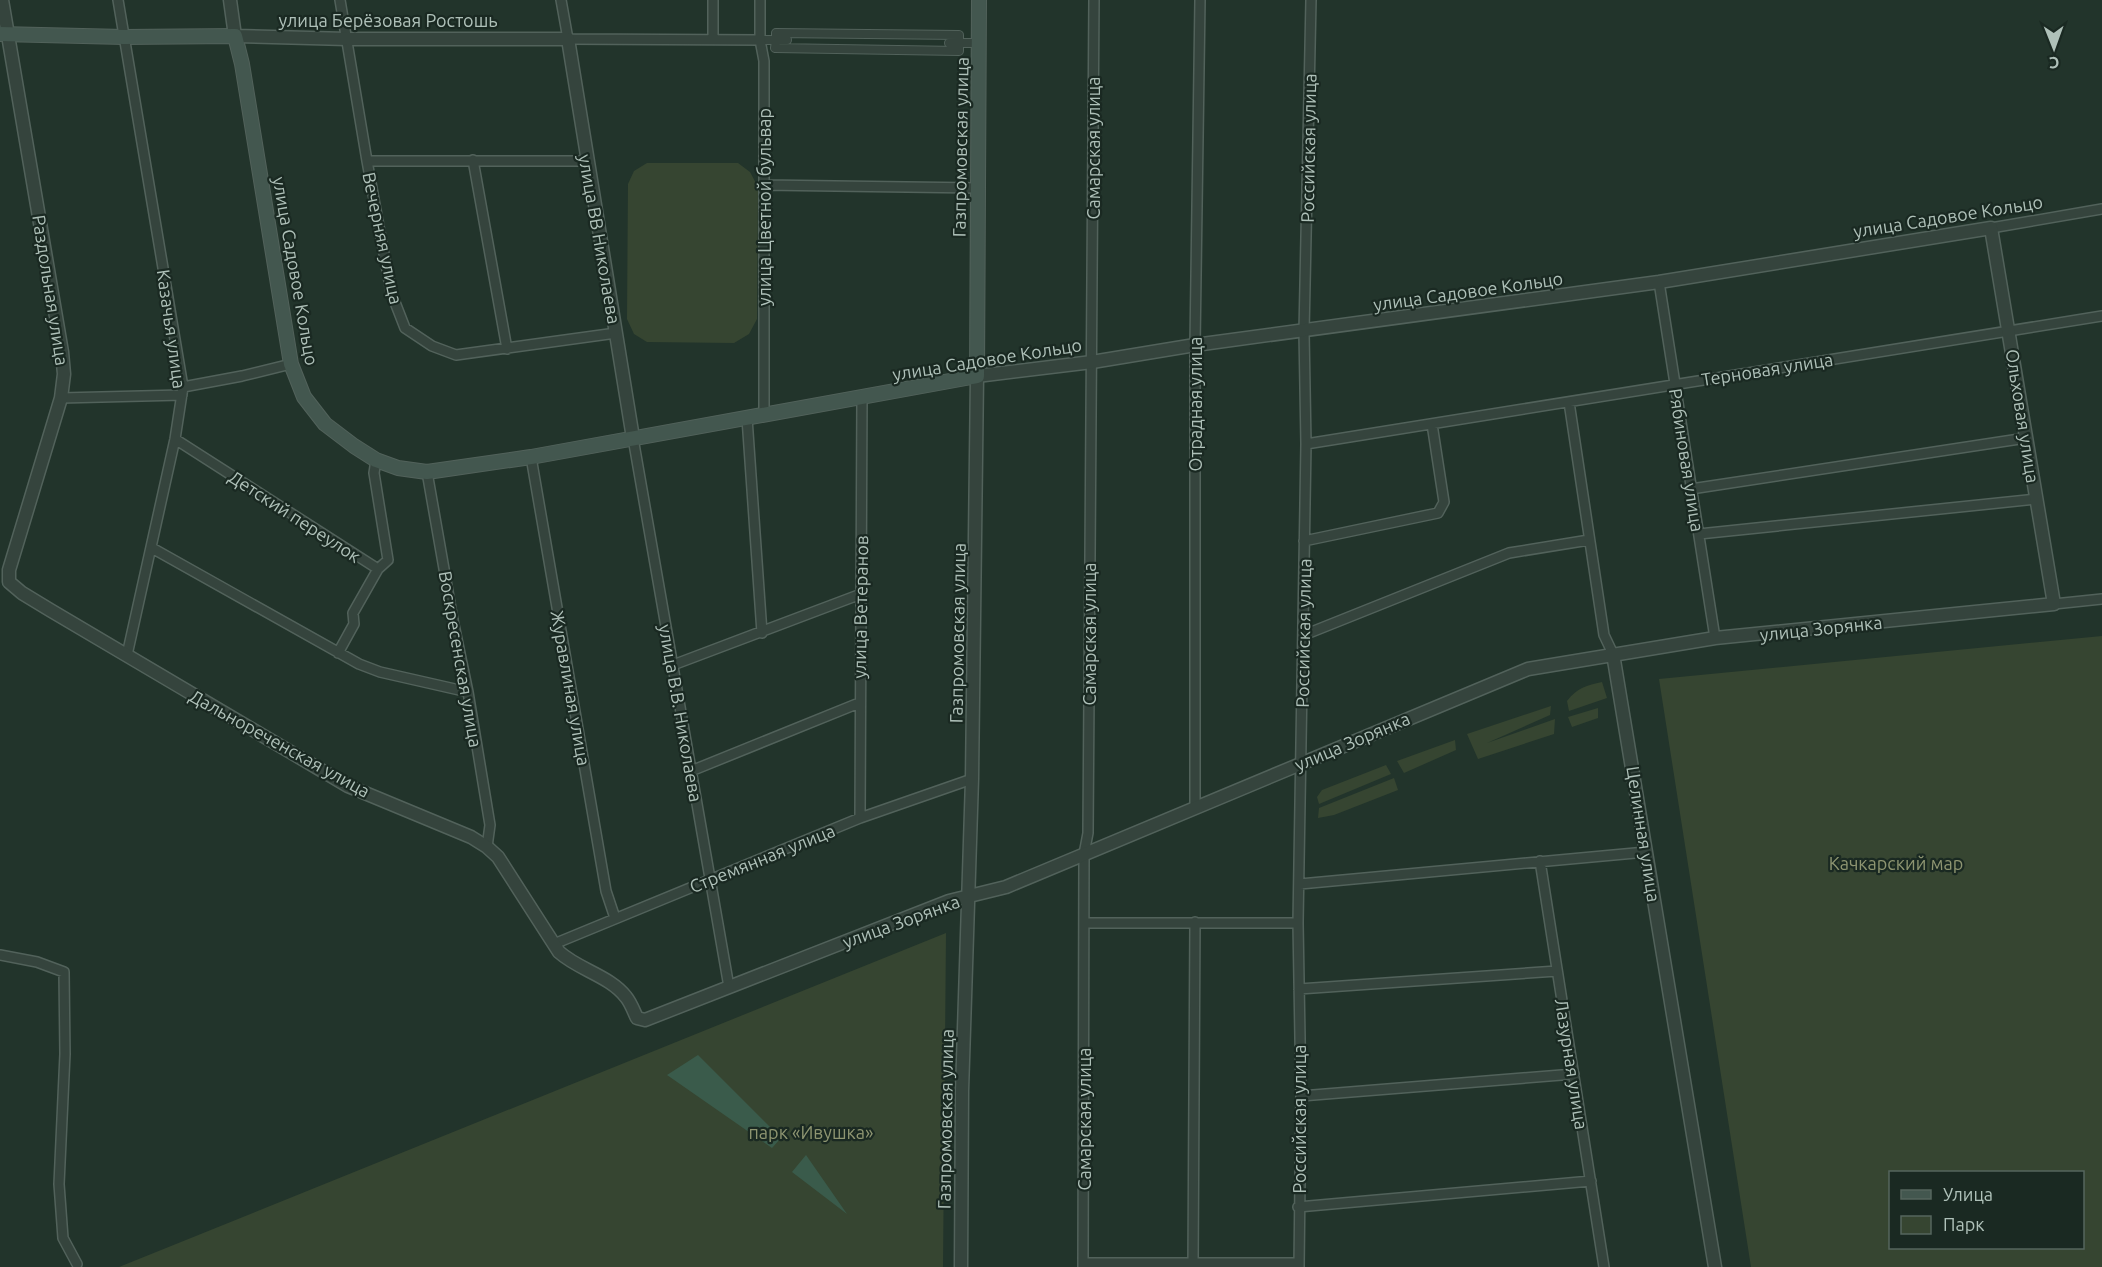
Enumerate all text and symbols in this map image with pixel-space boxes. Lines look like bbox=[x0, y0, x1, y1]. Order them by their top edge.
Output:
street label: улица Берёзовая Ростошь bbox=[278, 10, 498, 30]
north arrow bbox=[2024, 18, 2084, 78]
text: С bbox=[2049, 54, 2060, 72]
street label: Газпромовская улица bbox=[948, 57, 972, 237]
street label: Российская улица bbox=[1297, 73, 1319, 223]
street label: Самарская улица bbox=[1083, 76, 1103, 220]
street label: улица Цветной бульвар bbox=[754, 108, 774, 306]
street label: улица ВВ Николаева bbox=[575, 153, 625, 325]
street label: Вечерняя улица bbox=[359, 170, 407, 306]
street label: улица Садовое Кольцо bbox=[270, 175, 322, 367]
street label: улица Садовое Кольцо bbox=[1852, 191, 2044, 241]
street label: Раздольная улица bbox=[29, 213, 73, 367]
street label: Казачья улица bbox=[154, 268, 190, 390]
street label: улица Садовое Кольцо bbox=[1372, 268, 1564, 314]
street label: улица Садовое Кольцо bbox=[891, 334, 1083, 384]
street label: Отрадная улица bbox=[1185, 336, 1205, 472]
street label: Ольховая улица bbox=[2003, 348, 2043, 484]
street label: Терновая улица bbox=[1700, 349, 1834, 389]
street label: Рябиновая улица bbox=[1666, 387, 1708, 533]
street label: Детский переулок bbox=[225, 466, 365, 566]
street label: улица Ветеранов bbox=[849, 535, 871, 679]
street label: Газпромовская улица bbox=[945, 543, 969, 723]
street label: Российская улица bbox=[1292, 558, 1314, 708]
street label: Самарская улица bbox=[1079, 562, 1099, 706]
street label: Воскресенская улица bbox=[436, 569, 486, 749]
street label: Журавлиная улица bbox=[547, 609, 595, 767]
street label: улица Зорянка bbox=[1759, 612, 1883, 644]
street label: улица В.В. Николаева bbox=[656, 623, 706, 803]
street label: Дальнореченская улица bbox=[186, 685, 374, 801]
street label: улица Зорянка bbox=[1291, 708, 1413, 774]
street label: Целинная улица bbox=[1623, 765, 1665, 903]
street label: Стремянная улица bbox=[686, 820, 838, 896]
park label: Качкарский мар bbox=[1829, 853, 1963, 873]
street label: улица Зорянка bbox=[840, 891, 962, 951]
street label: Лазурная улица bbox=[1552, 997, 1592, 1131]
street label: Газпромовская улица bbox=[933, 1029, 957, 1209]
street label: Российская улица bbox=[1289, 1044, 1309, 1194]
street label: Самарская улица bbox=[1074, 1047, 1094, 1191]
park label: парк «Ивушка» bbox=[749, 1122, 873, 1142]
legend bbox=[1889, 1171, 2084, 1249]
text: Улица bbox=[1943, 1184, 1993, 1204]
text: Парк bbox=[1943, 1214, 1984, 1234]

